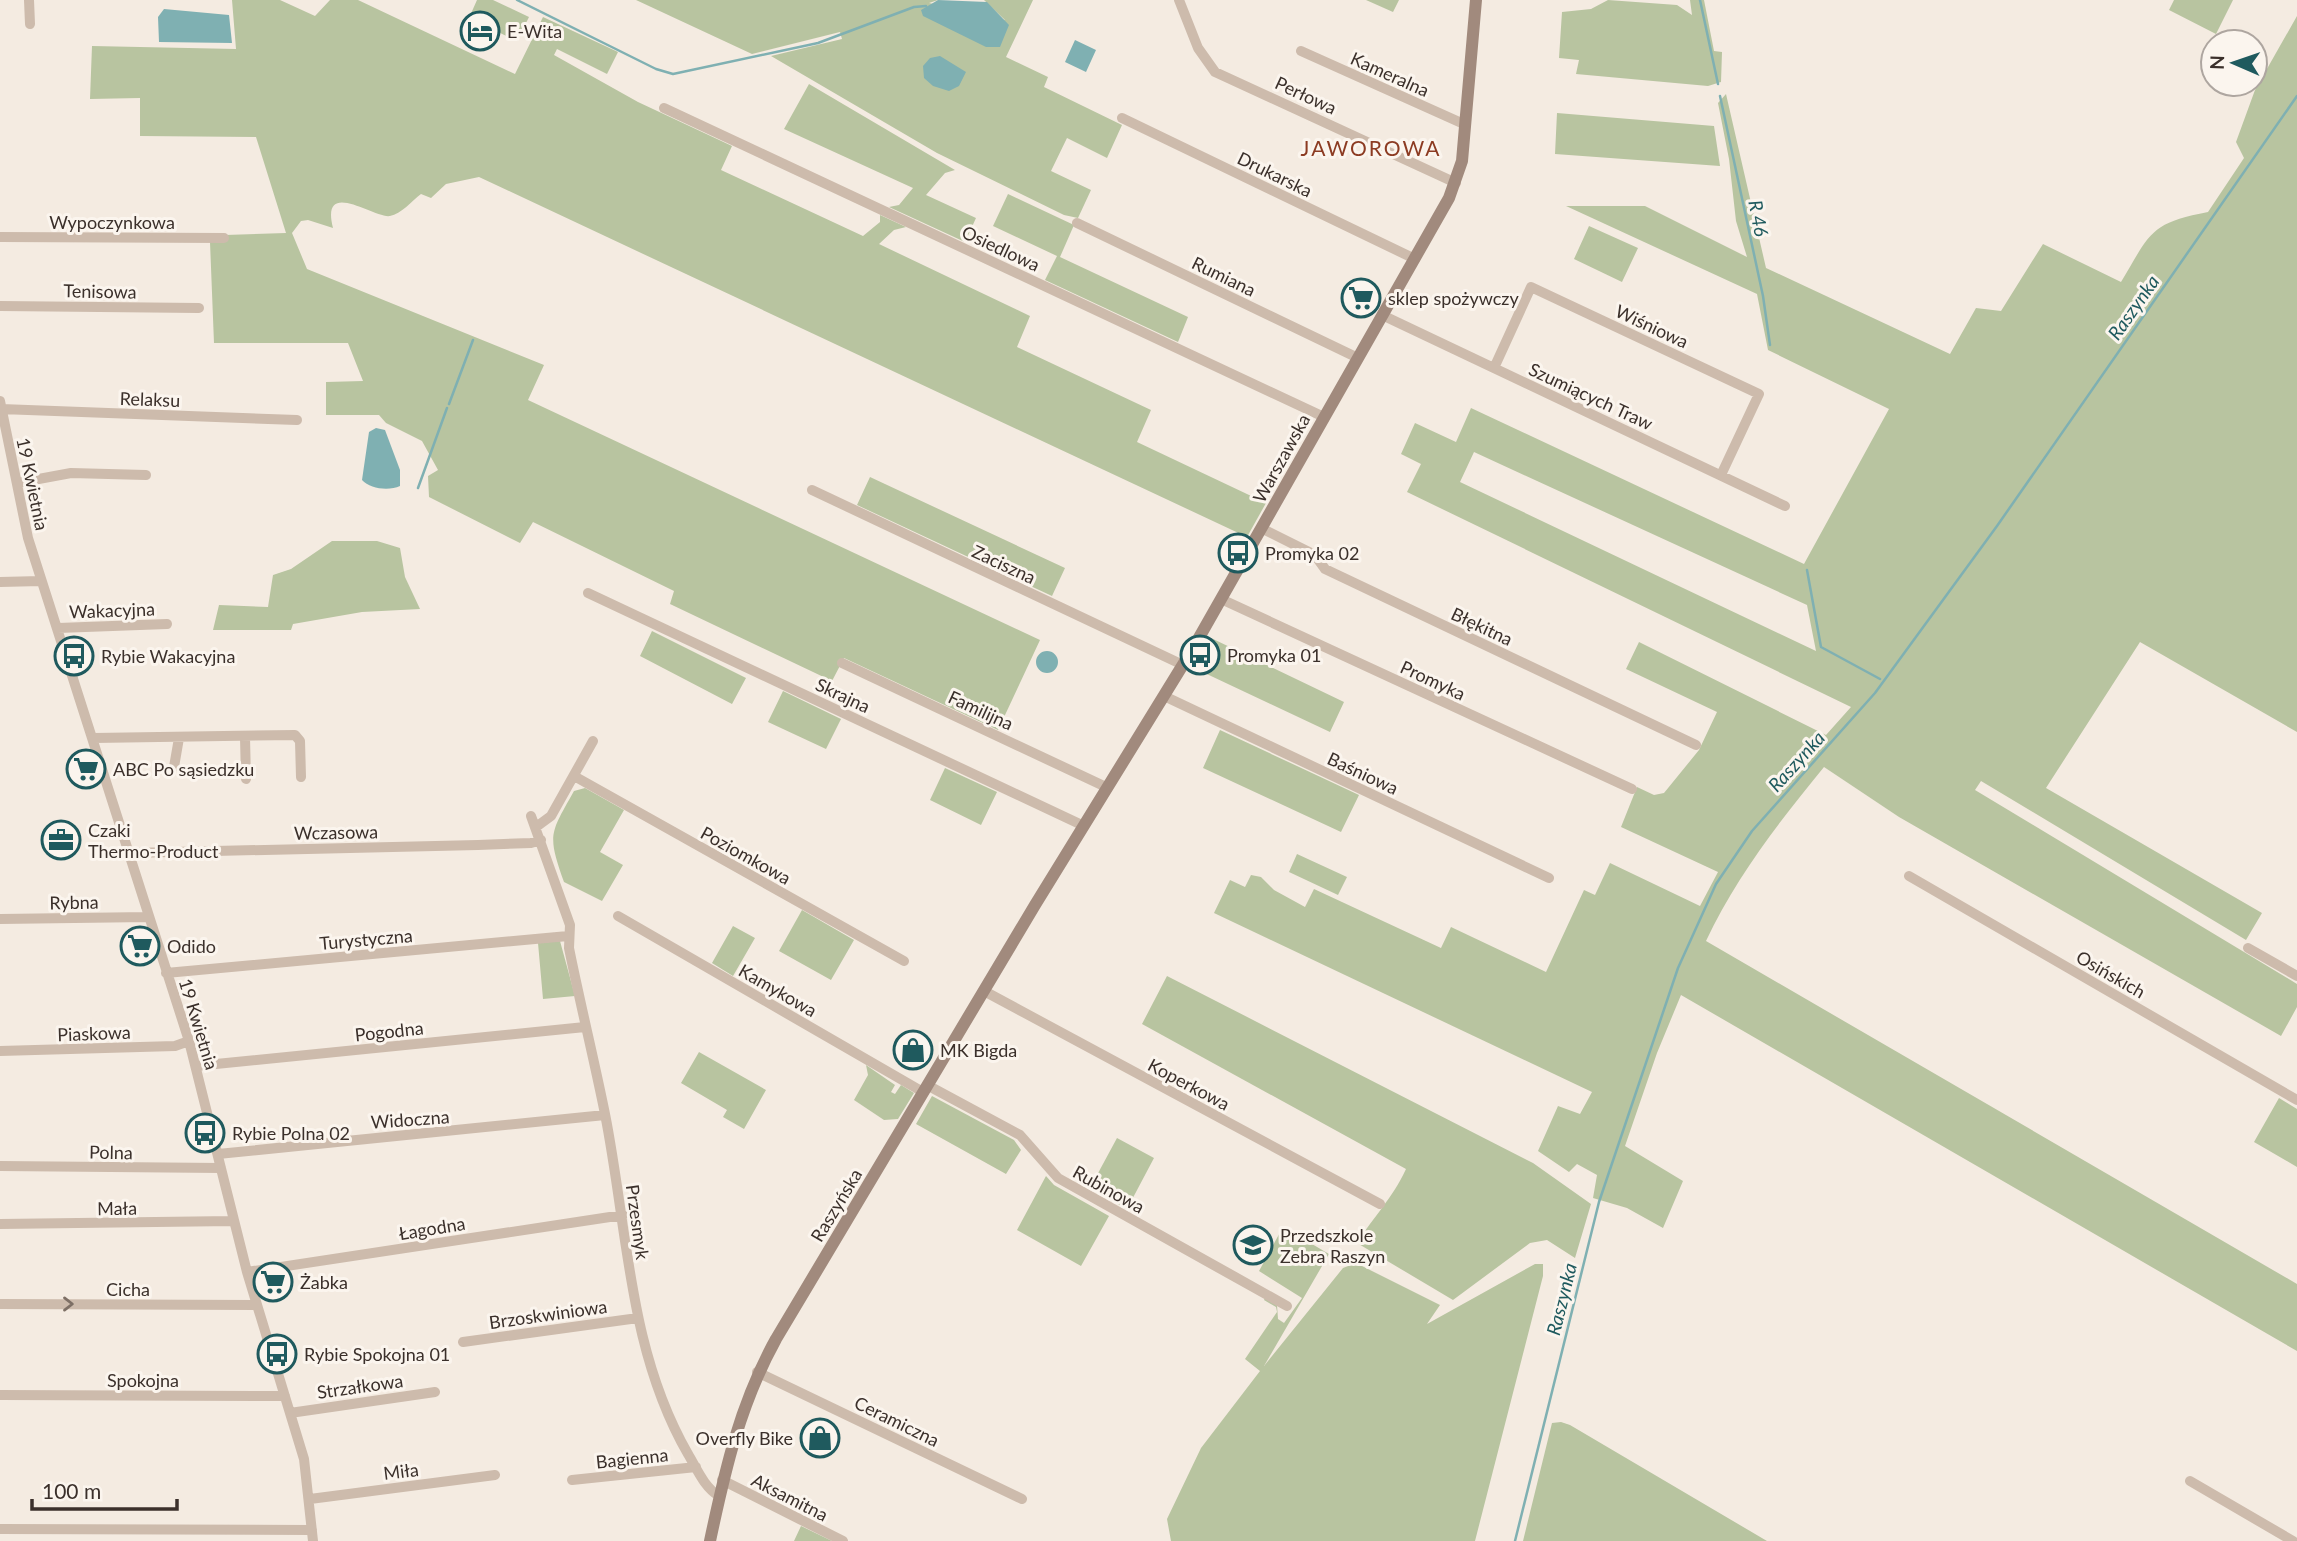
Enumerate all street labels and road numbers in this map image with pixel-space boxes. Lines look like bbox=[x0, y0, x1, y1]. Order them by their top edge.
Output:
street label: Kameralna bbox=[1347, 47, 1433, 101]
street label: Perłowa bbox=[1272, 71, 1340, 119]
street label: Drukarska bbox=[1234, 146, 1316, 202]
street label: Wypoczynkowa bbox=[49, 211, 175, 233]
street label: Osiedlowa bbox=[959, 220, 1043, 276]
street label: Rumiana bbox=[1189, 251, 1259, 301]
street label: Tenisowa bbox=[63, 279, 137, 303]
street label: Wiśniowa bbox=[1612, 300, 1692, 352]
street label: Szumiących Traw bbox=[1526, 358, 1656, 434]
street label: Relaksu bbox=[119, 387, 181, 411]
street label: Warszawska bbox=[1248, 410, 1314, 506]
street label: 19 Kwietnia bbox=[12, 436, 54, 532]
street label: Zaciszna bbox=[969, 540, 1039, 588]
street label: Wakacyjna bbox=[69, 598, 155, 622]
street label: Błękitna bbox=[1448, 602, 1516, 650]
street label: Promyka bbox=[1397, 655, 1469, 705]
street label: Skrajna bbox=[812, 673, 874, 717]
street label: Familijna bbox=[945, 685, 1017, 735]
street label: Baśniowa bbox=[1324, 747, 1402, 799]
street label: Wczasowa bbox=[294, 820, 378, 844]
street label: Poziomkowa bbox=[697, 821, 795, 889]
street label: Rybna bbox=[49, 891, 99, 913]
street label: Turystyczna bbox=[318, 924, 414, 954]
street label: Osińskich bbox=[2072, 945, 2150, 1003]
street label: Kamykowa bbox=[735, 959, 821, 1021]
street label: 19 Kwietnia bbox=[175, 976, 223, 1072]
street label: Pogodna bbox=[354, 1016, 424, 1046]
street label: Piaskowa bbox=[57, 1021, 131, 1045]
street label: Koperkowa bbox=[1144, 1053, 1234, 1115]
street label: Widoczna bbox=[370, 1105, 450, 1133]
street label: Polna bbox=[89, 1141, 133, 1163]
street label: Rubinowa bbox=[1069, 1160, 1149, 1218]
street label: Raszyńska bbox=[806, 1165, 866, 1245]
street label: Przesmyk bbox=[622, 1183, 654, 1262]
street label: Mała bbox=[97, 1197, 137, 1219]
street label: Łagodna bbox=[397, 1212, 467, 1244]
street label: Cicha bbox=[106, 1278, 150, 1300]
street label: Brzoskwiniowa bbox=[488, 1295, 608, 1333]
street label: Spokojna bbox=[107, 1369, 179, 1391]
street label: Strzałkowa bbox=[316, 1369, 404, 1403]
street label: Ceramiczna bbox=[851, 1391, 943, 1451]
street label: Bagienna bbox=[595, 1443, 669, 1473]
street label: Miła bbox=[382, 1458, 420, 1484]
street label: Aksamitna bbox=[748, 1468, 832, 1526]

